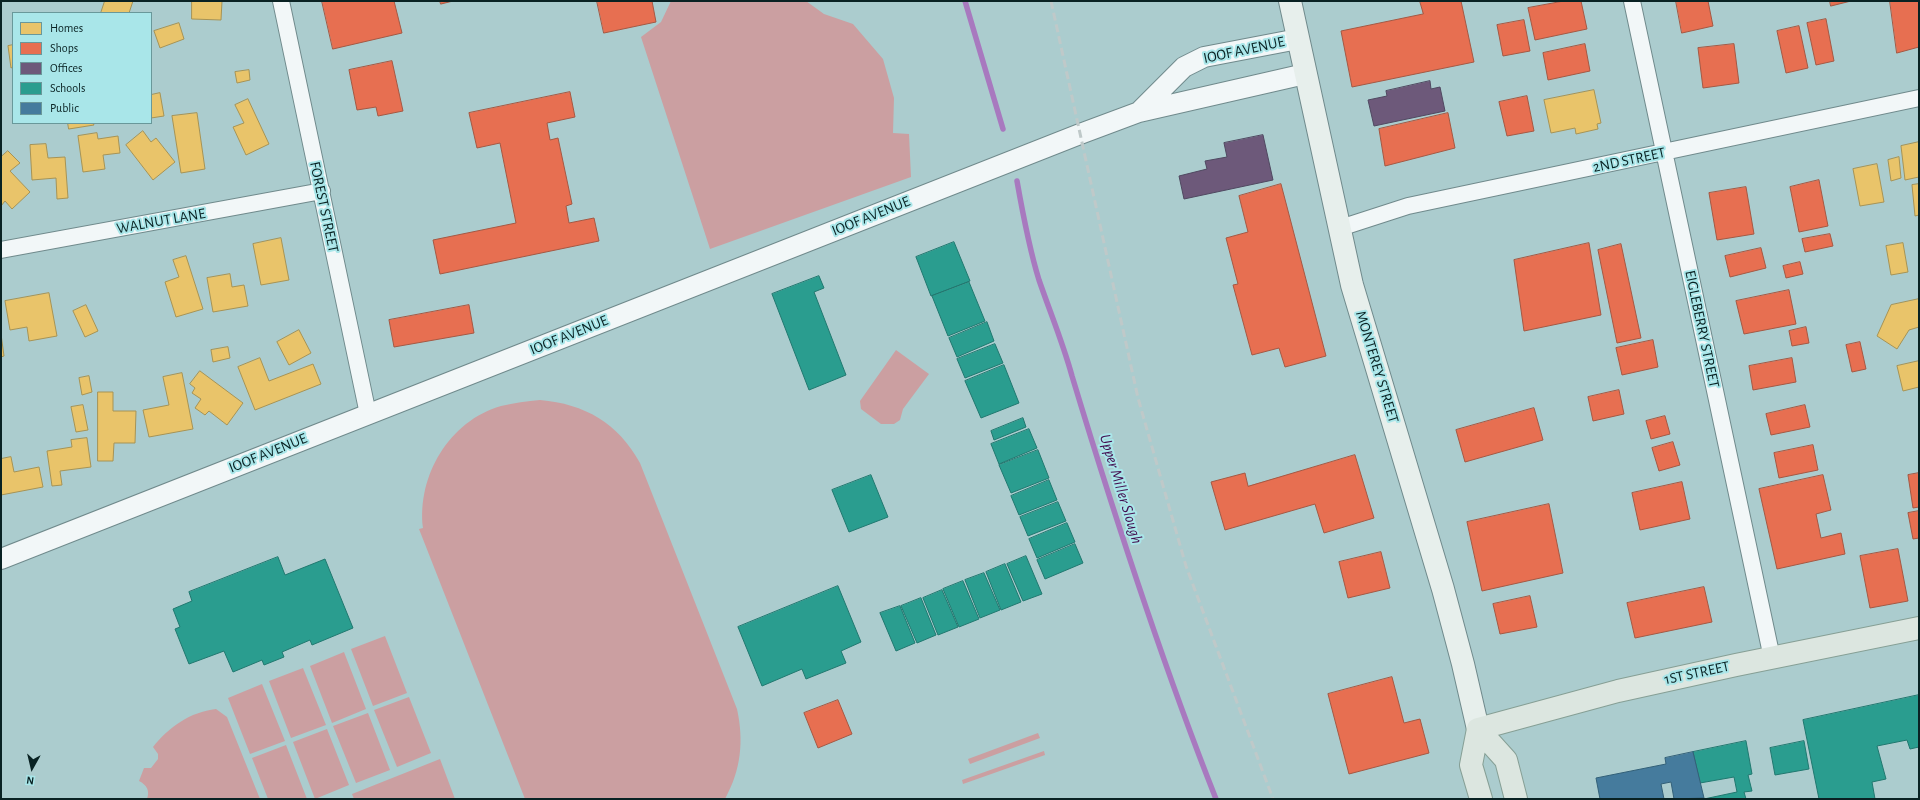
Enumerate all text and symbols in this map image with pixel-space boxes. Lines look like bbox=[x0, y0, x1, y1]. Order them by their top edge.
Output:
legend bbox=[12, 12, 152, 124]
text: Homes bbox=[50, 22, 83, 34]
street label: IOOF AVENUE bbox=[1202, 33, 1286, 67]
text: Shops bbox=[50, 42, 78, 54]
text: Offices bbox=[50, 62, 83, 74]
text: Schools bbox=[50, 82, 85, 94]
text: Public bbox=[50, 102, 79, 114]
street label: 2ND STREET bbox=[1591, 144, 1667, 176]
street label: FOREST STREET bbox=[306, 160, 342, 254]
street label: IOOF AVENUE bbox=[829, 192, 913, 240]
street label: WALNUT LANE bbox=[115, 204, 207, 238]
street label: EIGLEBERRY STREET bbox=[1681, 269, 1723, 389]
street label: MONTEREY STREET bbox=[1351, 309, 1403, 425]
street label: IOOF AVENUE bbox=[527, 311, 611, 359]
street label: IOOF AVENUE bbox=[226, 429, 310, 477]
water label: Upper Miller Slough bbox=[1095, 432, 1147, 546]
street label: 1ST STREET bbox=[1663, 657, 1731, 689]
north arrow bbox=[12, 748, 52, 788]
text: N bbox=[26, 774, 35, 786]

